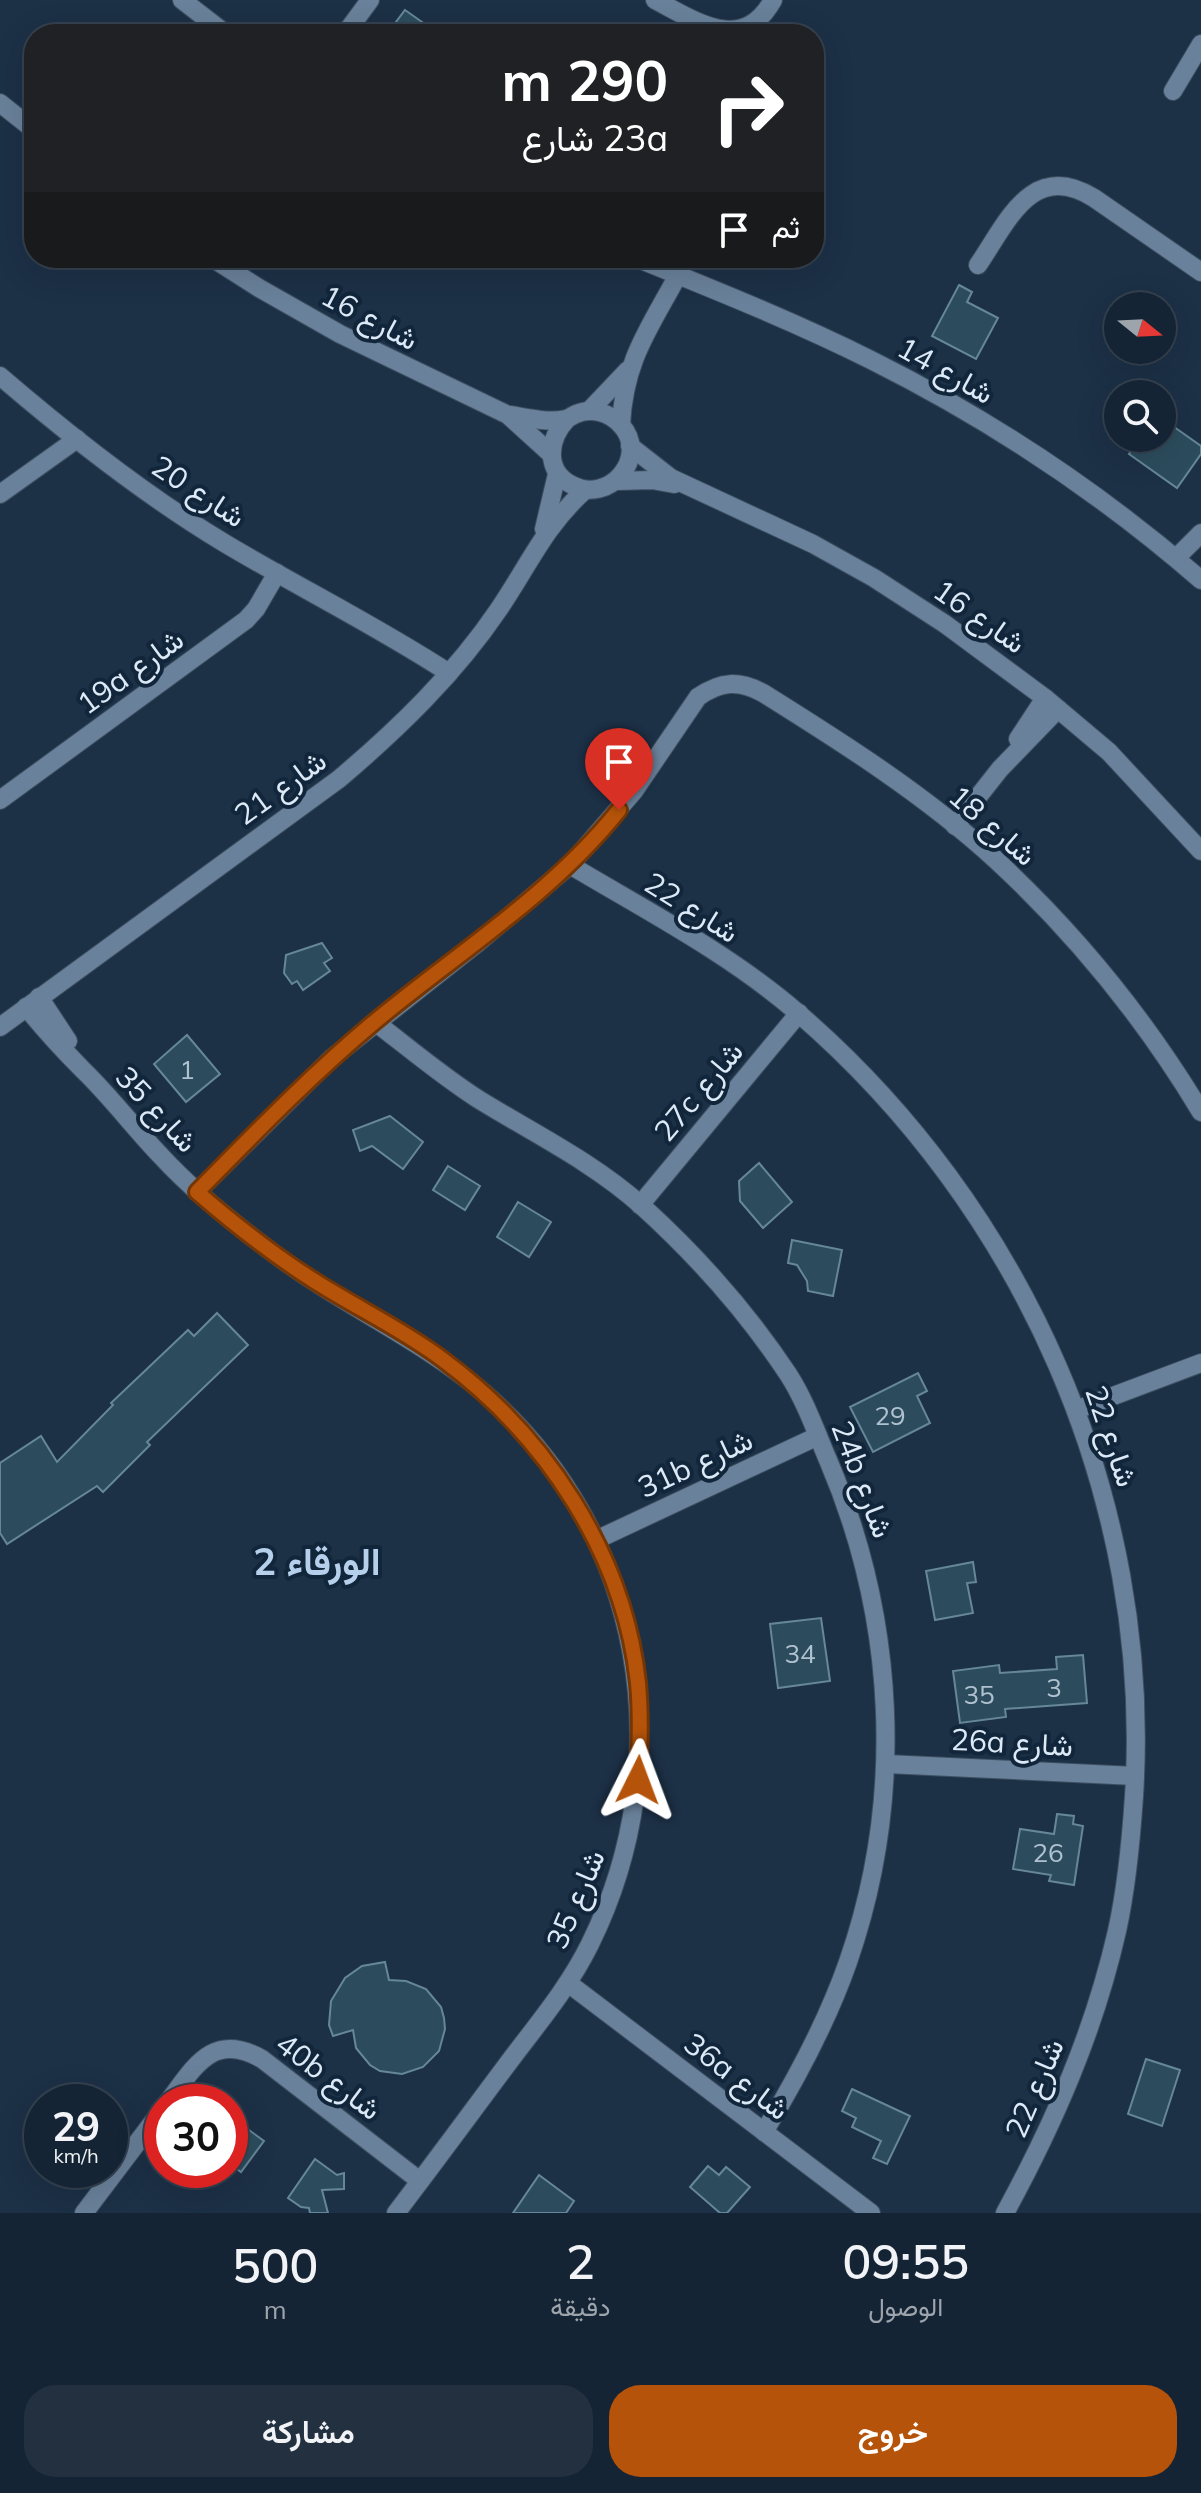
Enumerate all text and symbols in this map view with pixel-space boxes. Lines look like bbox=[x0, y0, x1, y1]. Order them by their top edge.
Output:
text: 290 m bbox=[501, 45, 668, 115]
icon: right bbox=[696, 56, 800, 160]
text: 23a شارع bbox=[521, 115, 668, 160]
icon: arrive bbox=[712, 208, 756, 252]
text: ثم bbox=[772, 208, 800, 246]
street label: شارع 16 bbox=[314, 276, 425, 360]
north arrow bbox=[1104, 292, 1176, 364]
map controls bbox=[1104, 292, 1176, 452]
street label: شارع 14 bbox=[890, 328, 1001, 414]
button: search bbox=[1104, 380, 1176, 452]
street label: شارع 20 bbox=[144, 447, 253, 537]
street label: شارع 16 bbox=[925, 571, 1034, 663]
street label: 19a شارع bbox=[69, 620, 192, 724]
pin bbox=[585, 728, 653, 810]
icon: arrive bbox=[597, 740, 641, 784]
street label: شارع 21 bbox=[227, 741, 334, 835]
street label: شارع 18 bbox=[940, 776, 1045, 875]
street label: شارع 22 bbox=[637, 863, 746, 952]
street label: 27c شارع bbox=[645, 1033, 752, 1150]
house number: 1 bbox=[179, 1053, 195, 1086]
street label: شارع 35 bbox=[106, 1058, 206, 1161]
street label: شارع 22 bbox=[1075, 1381, 1147, 1492]
house number: 29 bbox=[874, 1399, 906, 1432]
street label: 24b شارع bbox=[822, 1415, 903, 1544]
street label: 31b شارع bbox=[632, 1420, 759, 1508]
district label: الورقاء 2 bbox=[253, 1537, 381, 1586]
house number: 34 bbox=[784, 1637, 816, 1670]
house number: 3 bbox=[1046, 1671, 1062, 1704]
house number: 35 bbox=[963, 1678, 995, 1711]
street label: 26a شارع bbox=[950, 1720, 1074, 1766]
position arrow bbox=[596, 1738, 680, 1822]
house number: 26 bbox=[1032, 1836, 1064, 1869]
street label: شارع 35 bbox=[537, 1844, 615, 1955]
street label: 40b شارع bbox=[268, 2024, 389, 2130]
street label: 36a شارع bbox=[676, 2024, 797, 2130]
street label: شارع 22 bbox=[996, 2033, 1074, 2144]
speed limit sign: 30 bbox=[144, 2084, 248, 2188]
text: 29 bbox=[52, 2101, 100, 2151]
text: km/h bbox=[53, 2143, 99, 2168]
text: 2 bbox=[566, 2231, 595, 2291]
text: 09:55 bbox=[842, 2231, 969, 2291]
text: 500 bbox=[232, 2235, 318, 2295]
text: دقيقة bbox=[550, 2290, 611, 2323]
text: الوصول bbox=[868, 2290, 943, 2323]
text: m bbox=[264, 2293, 287, 2326]
button: مشاركة bbox=[24, 2385, 593, 2477]
button: خروج bbox=[609, 2385, 1177, 2477]

